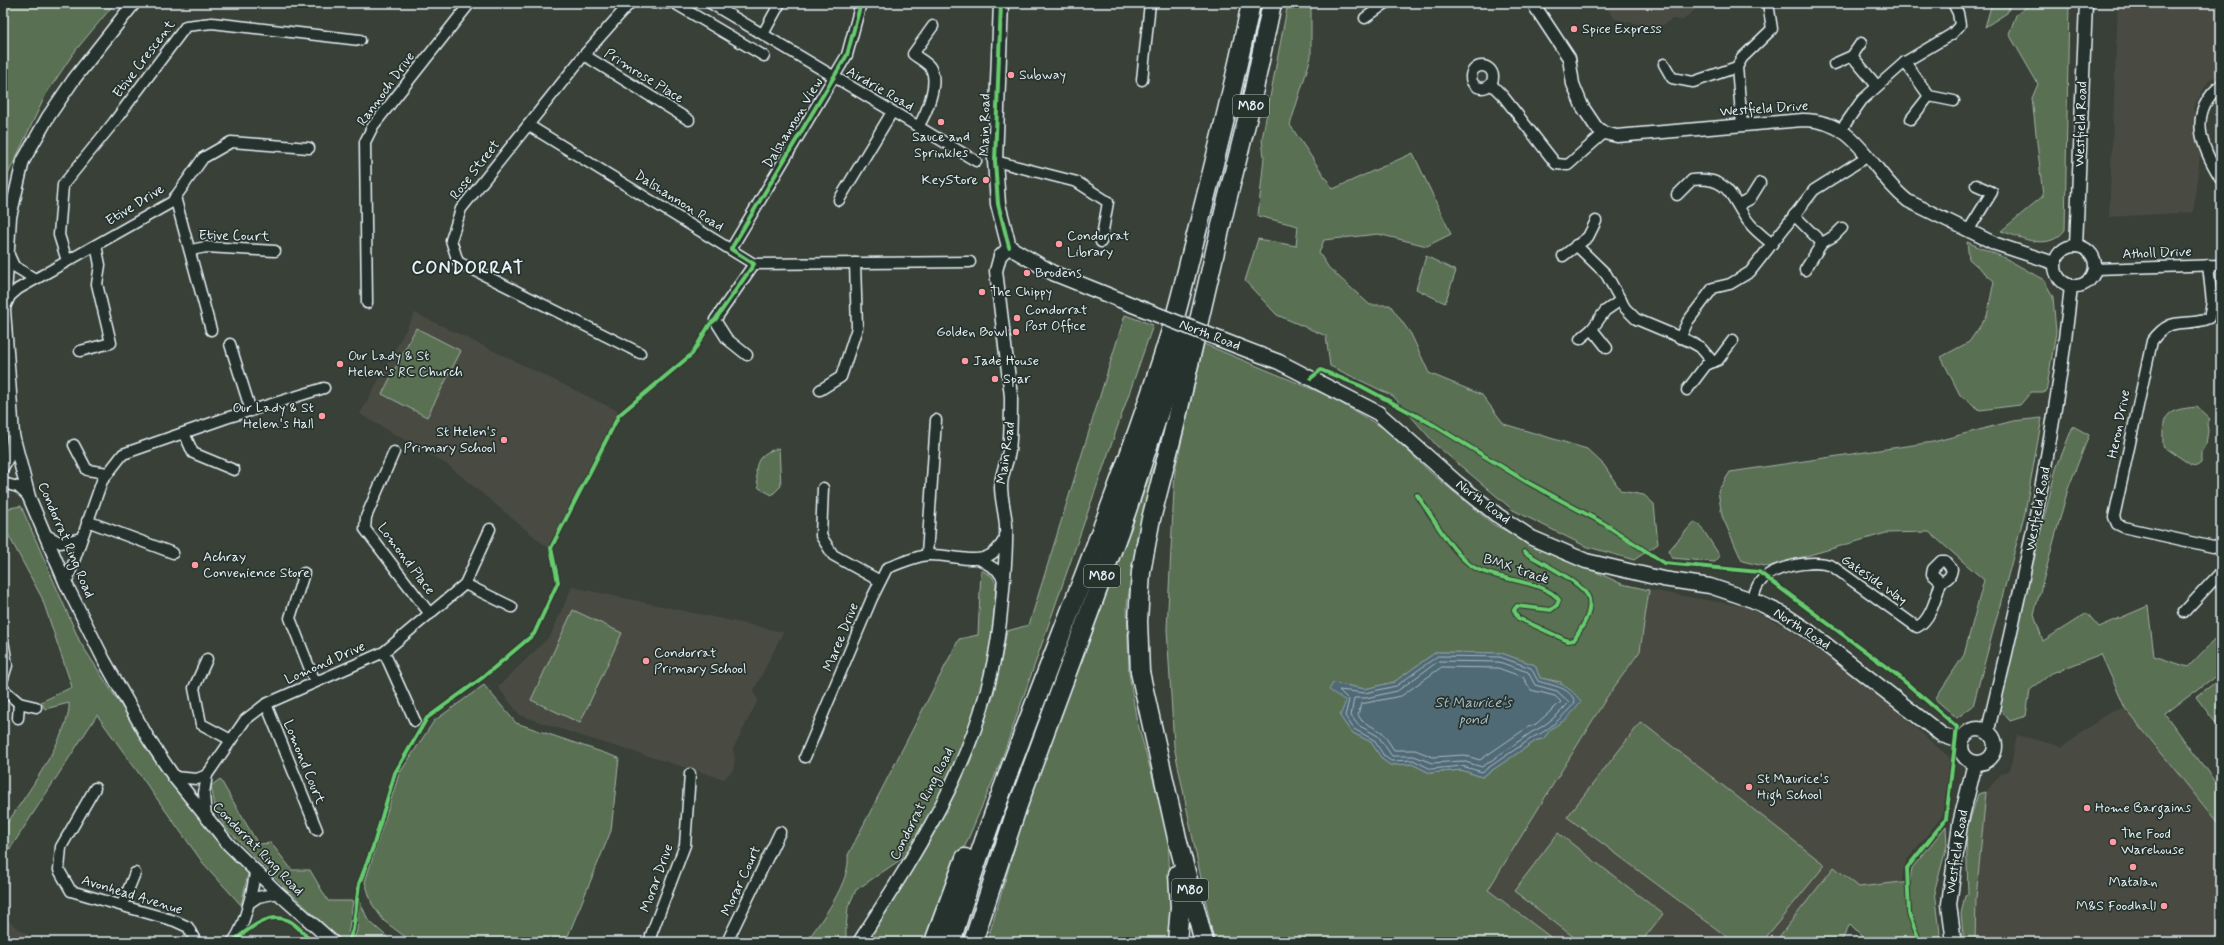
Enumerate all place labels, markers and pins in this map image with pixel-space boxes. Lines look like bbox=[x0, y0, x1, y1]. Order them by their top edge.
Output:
place label: Spice Express bbox=[1582, 20, 1662, 38]
marker: Spice Express bbox=[1569, 24, 1579, 34]
place label: Subway bbox=[1019, 66, 1066, 84]
marker: Subway bbox=[1006, 70, 1016, 80]
marker: Sauce and Sprinkles bbox=[936, 117, 946, 127]
place label: Sauce and Sprinkles bbox=[912, 128, 970, 162]
place label: KeyStore bbox=[922, 171, 978, 189]
marker: KeyStore bbox=[981, 175, 991, 185]
place label: Condorrat Library bbox=[1067, 227, 1130, 261]
marker: Condorrat Library bbox=[1054, 239, 1064, 249]
place label: Brodens bbox=[1035, 264, 1082, 282]
marker: Brodens bbox=[1022, 268, 1032, 278]
place label: The Chippy bbox=[990, 283, 1052, 301]
marker: The Chippy bbox=[977, 287, 987, 297]
place label: Condorrat Post Office bbox=[1025, 301, 1088, 335]
marker: Condorrat Post Office bbox=[1012, 313, 1022, 323]
place label: Golden Bowl bbox=[936, 323, 1008, 341]
marker: Golden Bowl bbox=[1011, 327, 1021, 337]
place label: Our Lady & St Helen's RC Church bbox=[348, 347, 463, 381]
place label: Jade House bbox=[973, 352, 1039, 370]
marker: Jade House bbox=[960, 356, 970, 366]
marker: Our Lady & St Helen's RC Church bbox=[335, 359, 345, 369]
place label: Spar bbox=[1003, 370, 1031, 388]
marker: Spar bbox=[990, 374, 1000, 384]
place label: Our Lady & St Helen's Hall bbox=[232, 399, 314, 433]
marker: Our Lady & St Helen's Hall bbox=[317, 411, 327, 421]
place label: St Helen's Primary School bbox=[403, 423, 496, 457]
marker: St Helen's Primary School bbox=[499, 435, 509, 445]
place label: Achray Convenience Store bbox=[203, 548, 310, 582]
marker: Achray Convenience Store bbox=[190, 560, 200, 570]
place label: Condorrat Primary School bbox=[654, 644, 747, 678]
marker: Condorrat Primary School bbox=[641, 656, 651, 666]
place label: St Maurice's High School bbox=[1757, 770, 1829, 806]
marker: St Maurice's High School bbox=[1744, 782, 1754, 792]
place label: Home Bargains bbox=[2095, 799, 2191, 819]
marker: Home Bargains bbox=[2082, 803, 2092, 813]
place label: The Food Warehouse bbox=[2121, 825, 2184, 859]
marker: The Food Warehouse bbox=[2108, 837, 2118, 847]
marker: Matalan bbox=[2128, 862, 2138, 872]
place label: Matalan bbox=[2109, 873, 2157, 891]
place label: M&S Foodhall bbox=[2076, 897, 2156, 915]
marker: M&S Foodhall bbox=[2159, 901, 2169, 911]

